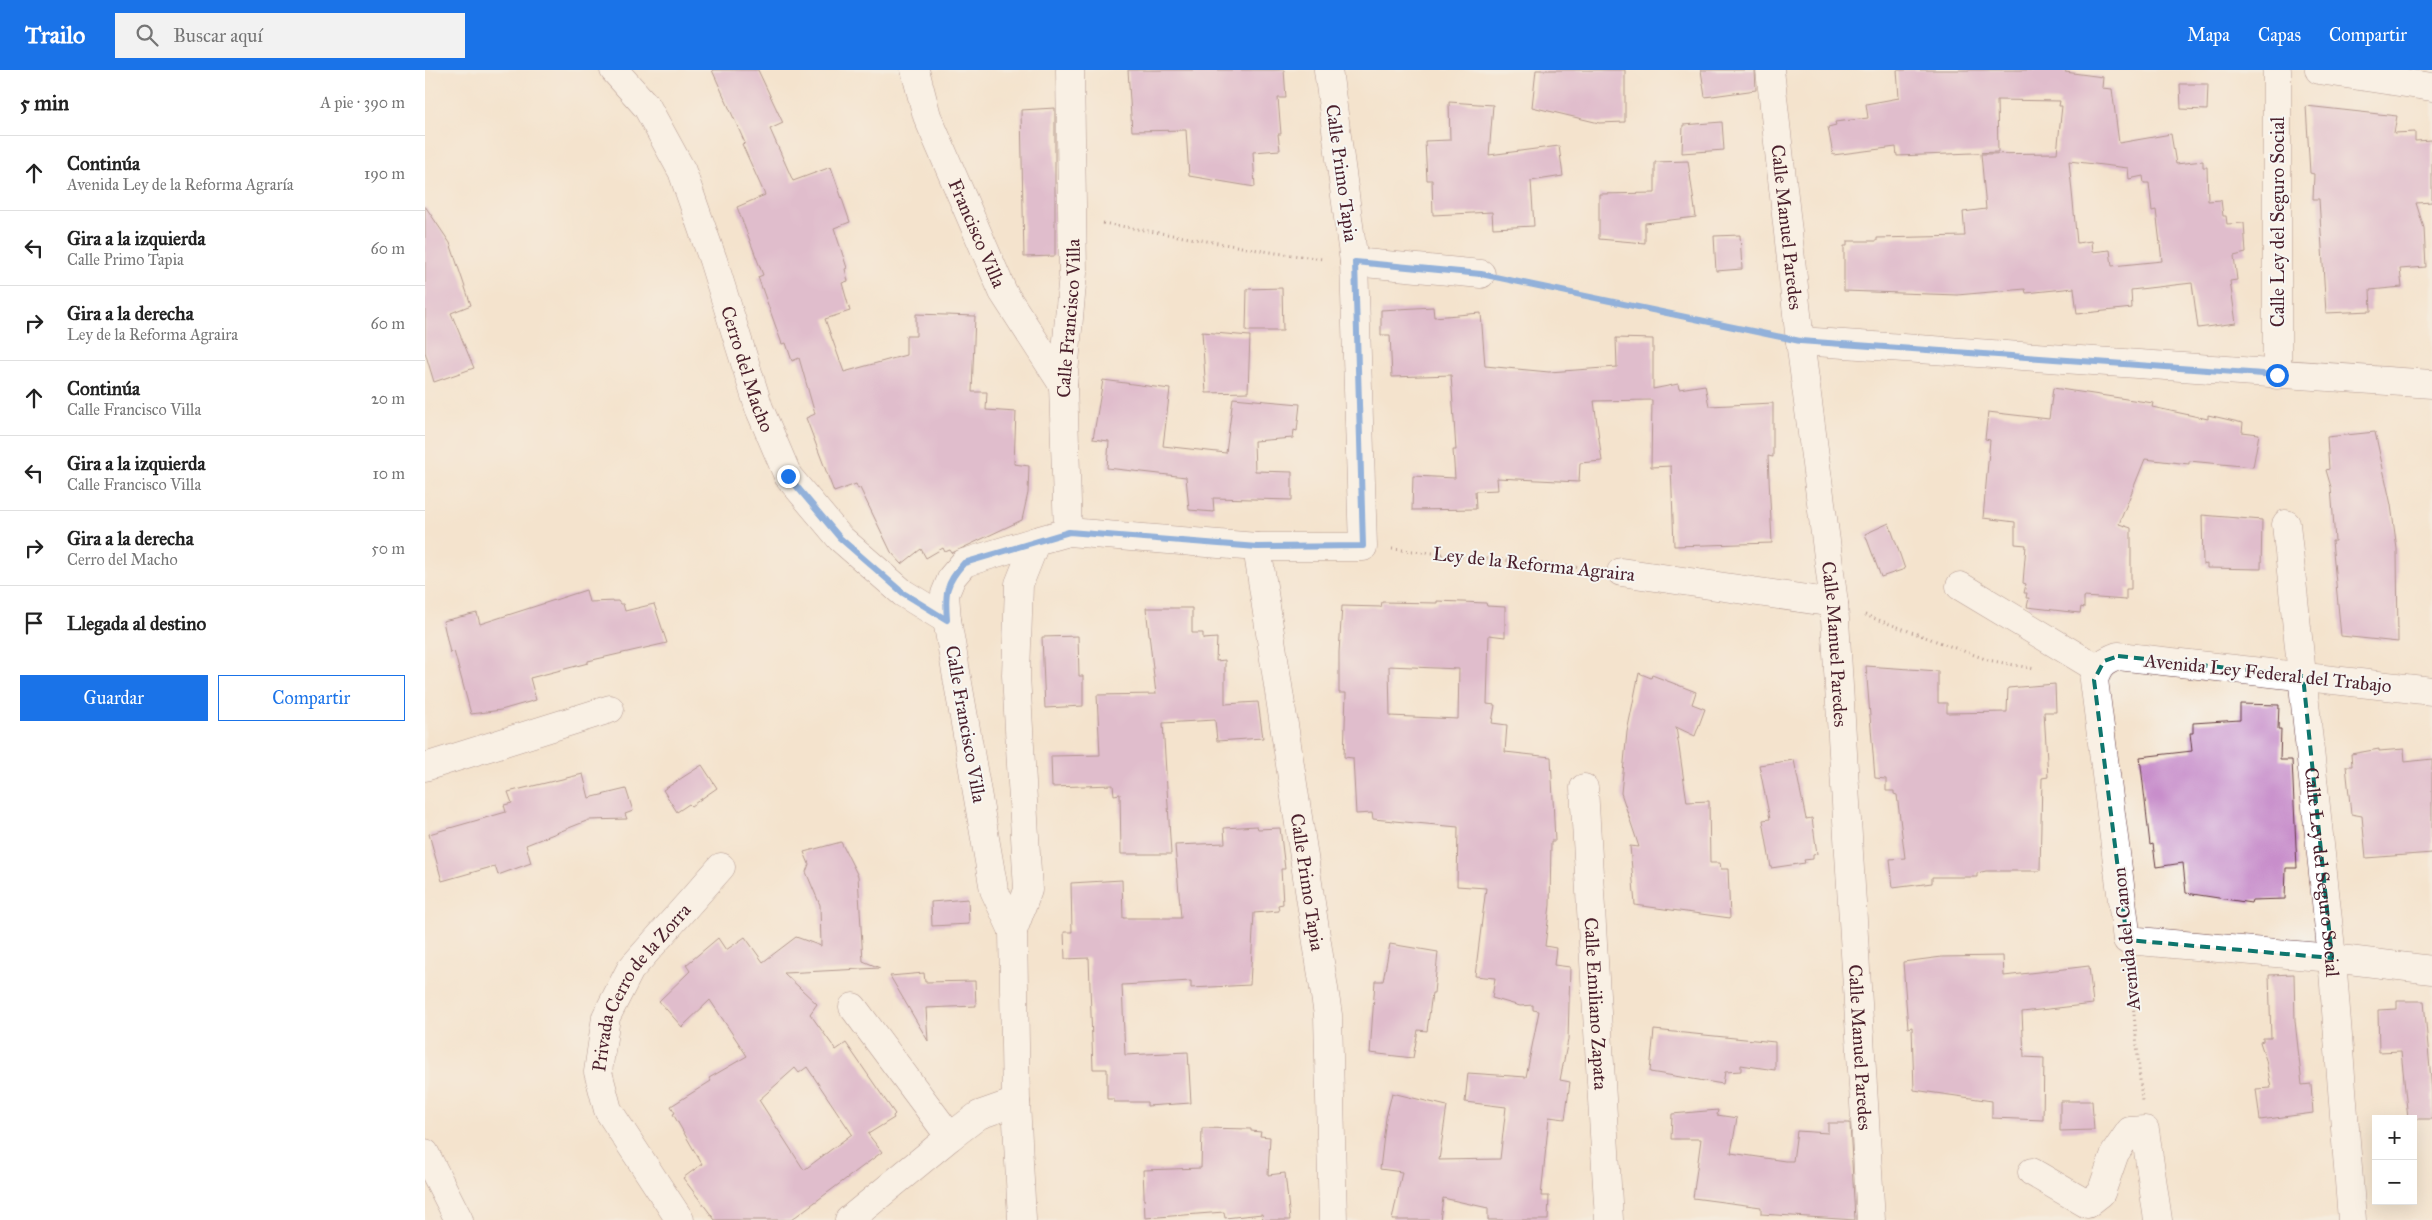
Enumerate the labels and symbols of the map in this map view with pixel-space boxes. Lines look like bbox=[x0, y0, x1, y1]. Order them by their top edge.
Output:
street label: Calle Primo Tapia bbox=[1321, 103, 1363, 244]
street label: Calle Ley del Seguro Social bbox=[2266, 116, 2290, 327]
street label: Calle Manuel Paredes bbox=[1767, 143, 1808, 311]
street label: Francisco Villa bbox=[944, 175, 1012, 292]
street label: Calle Francisco Villa bbox=[1052, 238, 1085, 398]
street label: Cerro del Macho bbox=[716, 303, 779, 436]
route start bbox=[2266, 364, 2289, 387]
route end bbox=[777, 465, 800, 488]
street label: Ley de la Reforma Agraira bbox=[1432, 542, 1637, 587]
street label: Calle Manuel Paredes bbox=[1817, 560, 1853, 728]
street label: Calle Francisco Villa bbox=[941, 644, 991, 805]
street label: Avenida Ley Federal del Trabajo bbox=[2142, 648, 2393, 697]
street label: Calle Ley del Seguro Social bbox=[2300, 766, 2345, 979]
street label: Calle Primo Tapia bbox=[1286, 812, 1330, 953]
street label: Avenida del Canon bbox=[2107, 866, 2145, 1013]
street label: Privada Cerro de la Zorra bbox=[587, 898, 696, 1073]
street label: Calle Emiliano Zapata bbox=[1580, 917, 1613, 1092]
street label: Calle Manuel Paredes bbox=[1844, 964, 1877, 1131]

